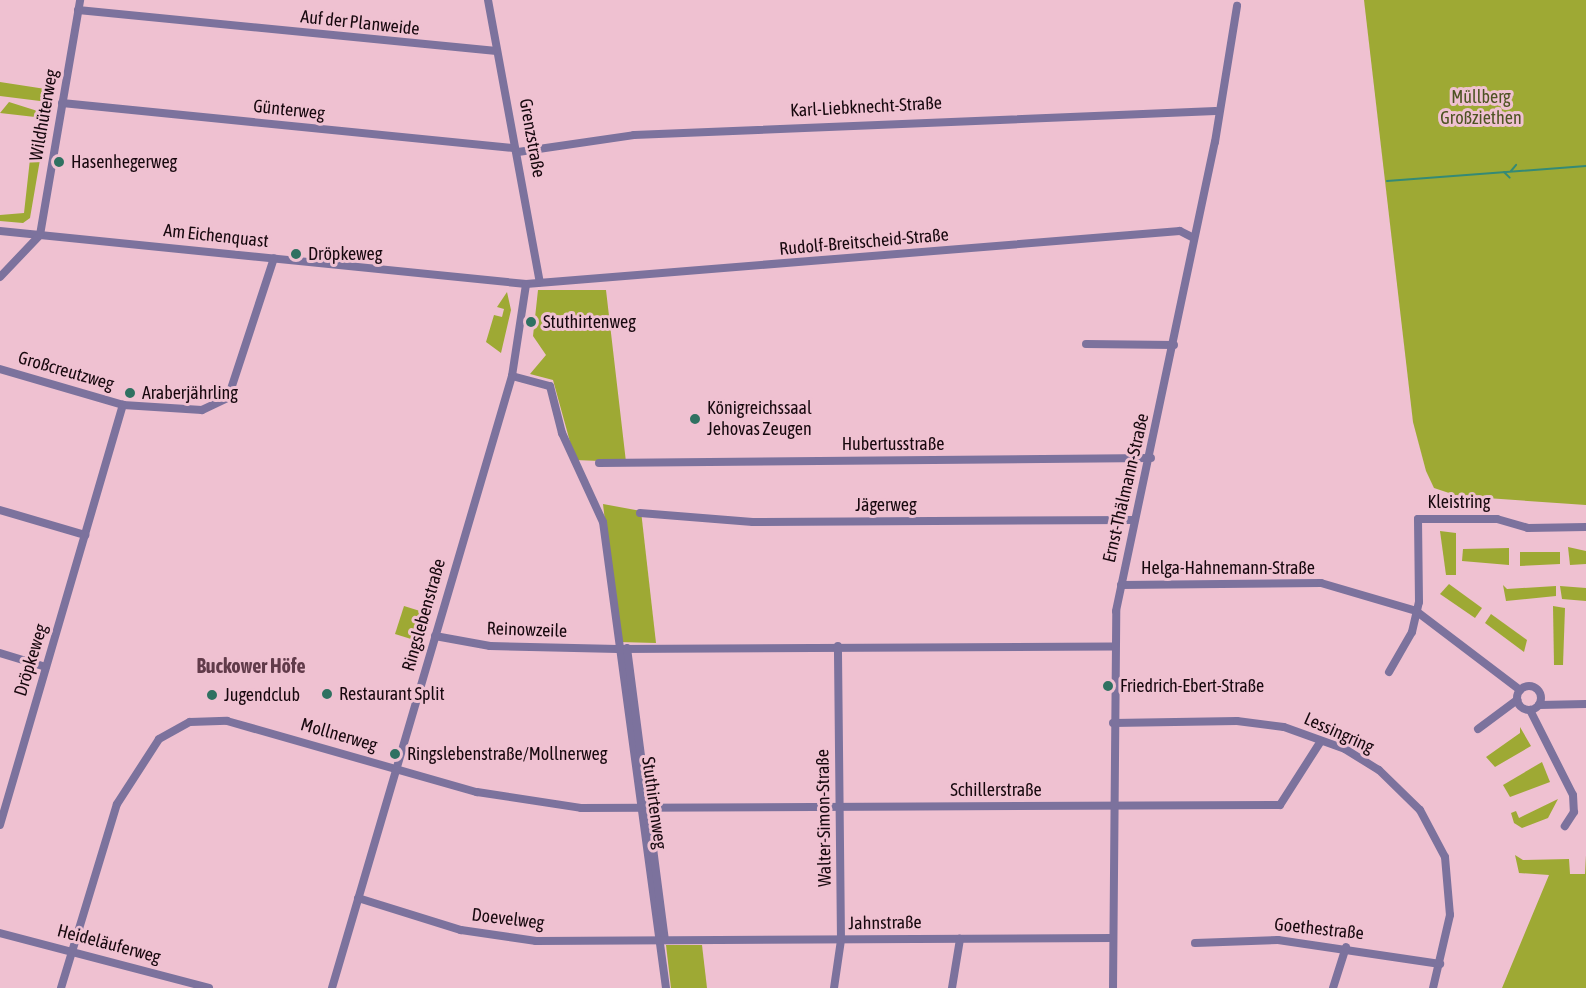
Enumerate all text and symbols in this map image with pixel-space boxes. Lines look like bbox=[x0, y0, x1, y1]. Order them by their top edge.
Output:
street label: Auf der Planweide bbox=[299, 6, 421, 40]
street label: Wildhüterweg bbox=[25, 67, 63, 163]
park label: Müllberg Großziethen bbox=[1440, 87, 1522, 130]
street label: Karl-Liebknecht-Straße bbox=[790, 92, 942, 122]
street label: Günterweg bbox=[252, 95, 326, 125]
street label: Grenzstraße bbox=[514, 97, 550, 179]
place label: Hasenhegerweg bbox=[71, 151, 177, 173]
marker: Hasenhegerweg bbox=[52, 155, 66, 169]
street label: Am Eichenquast bbox=[162, 220, 270, 252]
street label: Rudolf-Breitscheid-Straße bbox=[778, 224, 950, 260]
place label: Dröpkeweg bbox=[308, 243, 382, 265]
marker: Dröpkeweg bbox=[289, 247, 303, 261]
place label: Stuthirtenweg bbox=[543, 311, 636, 333]
marker: Stuthirtenweg bbox=[524, 315, 538, 329]
street label: Großcreutzweg bbox=[16, 347, 116, 395]
place label: Araberjährling bbox=[142, 382, 238, 404]
marker: Araberjährling bbox=[123, 386, 137, 400]
place label: Königreichssaal Jehovas Zeugen bbox=[707, 398, 812, 440]
street label: Ernst-Thälmann-Straße bbox=[1098, 411, 1154, 565]
marker: Königreichssaal Jehovas Zeugen bbox=[688, 412, 702, 426]
street label: Hubertusstraße bbox=[842, 433, 944, 455]
street label: Kleistring bbox=[1427, 491, 1491, 513]
street label: Jägerweg bbox=[855, 494, 917, 516]
street label: Ringslebenstraße bbox=[398, 556, 450, 674]
street label: Helga-Hahnemann-Straße bbox=[1141, 557, 1315, 579]
street label: Reinowzeile bbox=[486, 618, 568, 642]
street label: Dröpkeweg bbox=[10, 621, 52, 699]
district label: Buckower Höfe bbox=[196, 653, 306, 677]
place label: Friedrich-Ebert-Straße bbox=[1120, 675, 1264, 697]
marker: Friedrich-Ebert-Straße bbox=[1101, 679, 1115, 693]
place label: Restaurant Split bbox=[339, 683, 445, 705]
place label: Jugendclub bbox=[224, 684, 300, 706]
marker: Restaurant Split bbox=[320, 687, 334, 701]
marker: Jugendclub bbox=[205, 688, 219, 702]
street label: Lessingring bbox=[1301, 708, 1377, 758]
street label: Mollnerweg bbox=[298, 714, 380, 756]
place label: Ringslebenstraße/Mollnerweg bbox=[407, 743, 607, 765]
marker: Ringslebenstraße/Mollnerweg bbox=[388, 747, 402, 761]
street label: Walter-Simon-Straße bbox=[812, 749, 836, 887]
street label: Stuthirtenweg bbox=[637, 755, 671, 851]
street label: Schillerstraße bbox=[950, 779, 1042, 801]
street label: Doevelweg bbox=[470, 904, 546, 934]
street label: Jahnstraße bbox=[848, 912, 922, 934]
street label: Goethestraße bbox=[1273, 914, 1365, 944]
street label: Heideläuferweg bbox=[55, 920, 163, 968]

